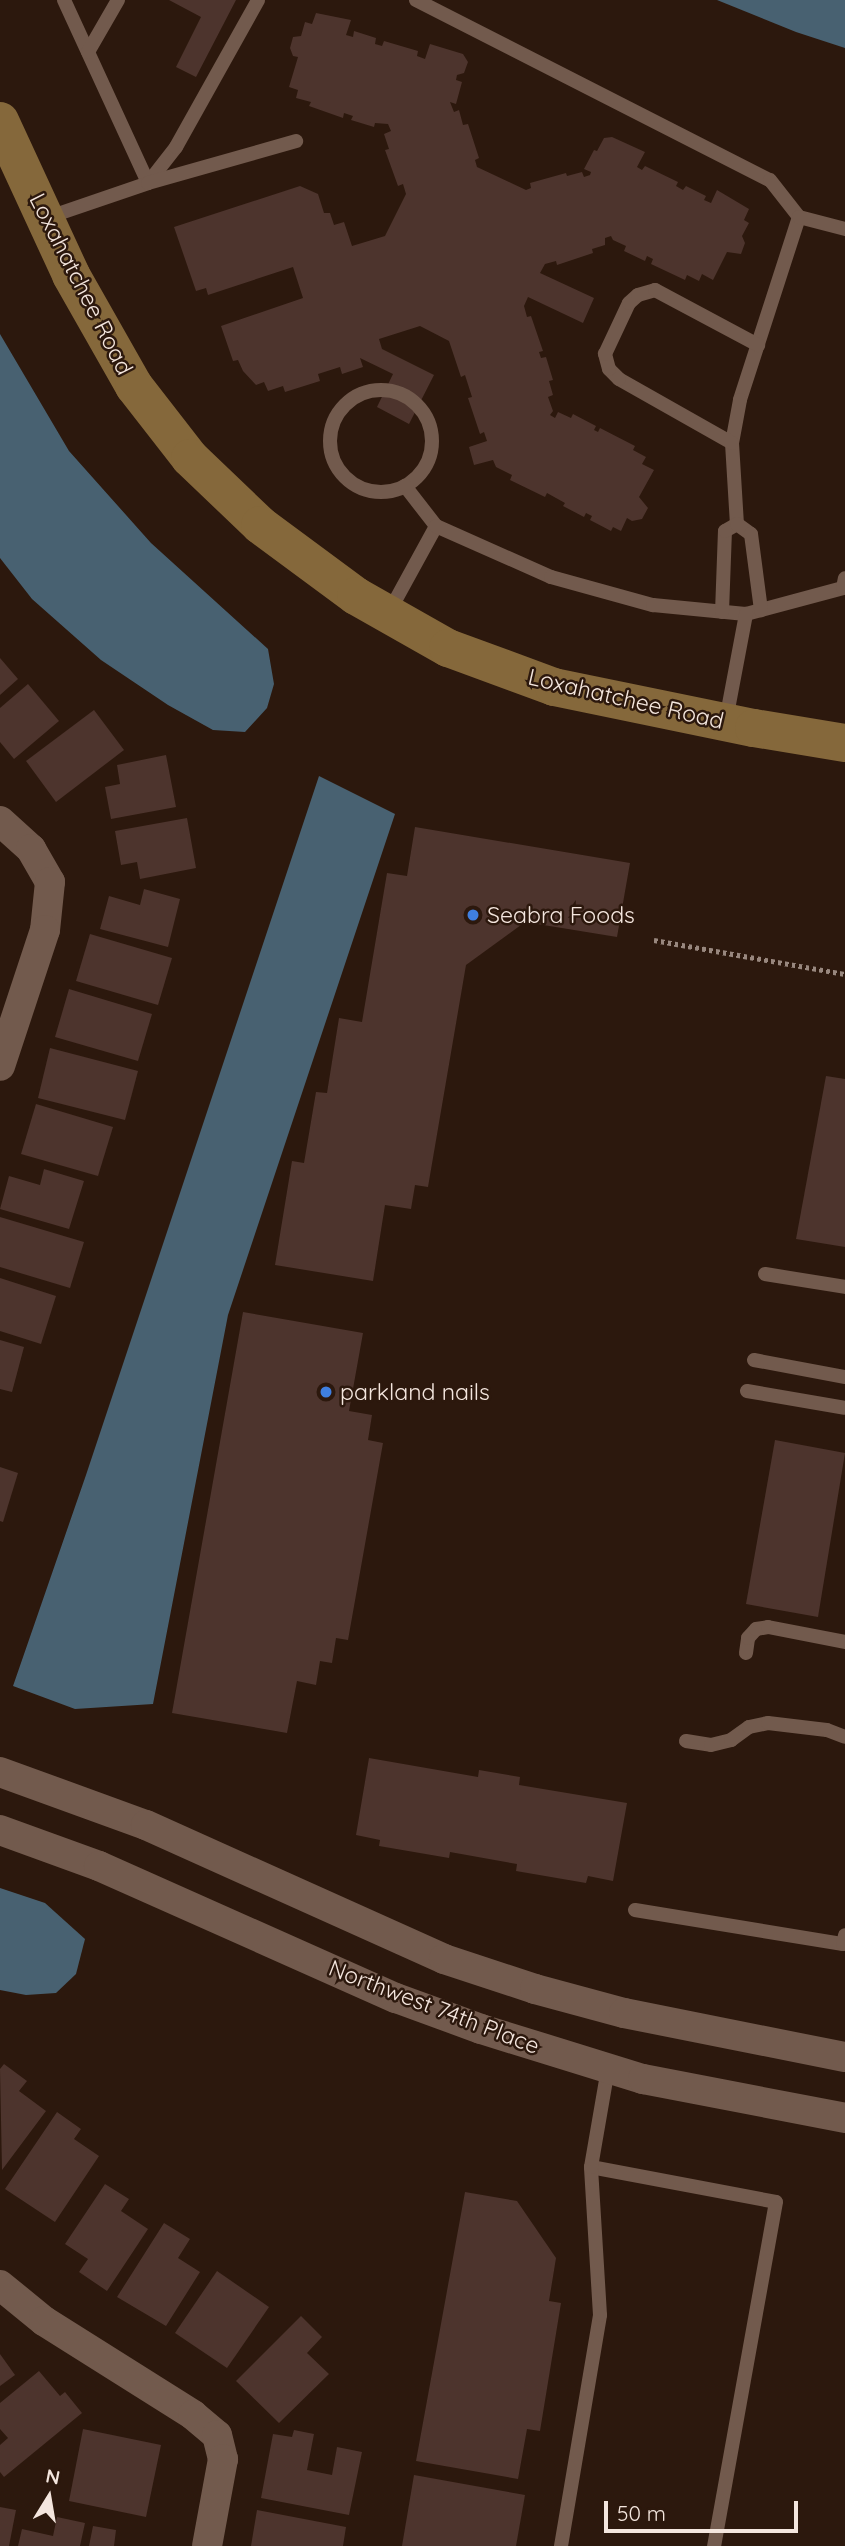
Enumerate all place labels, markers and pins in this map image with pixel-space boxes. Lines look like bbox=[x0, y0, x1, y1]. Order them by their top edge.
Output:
place label: Seabra Foods bbox=[487, 901, 635, 929]
marker: Seabra Foods bbox=[465, 907, 481, 923]
place label: parkland nails bbox=[340, 1378, 490, 1406]
marker: parkland nails bbox=[318, 1384, 334, 1400]

